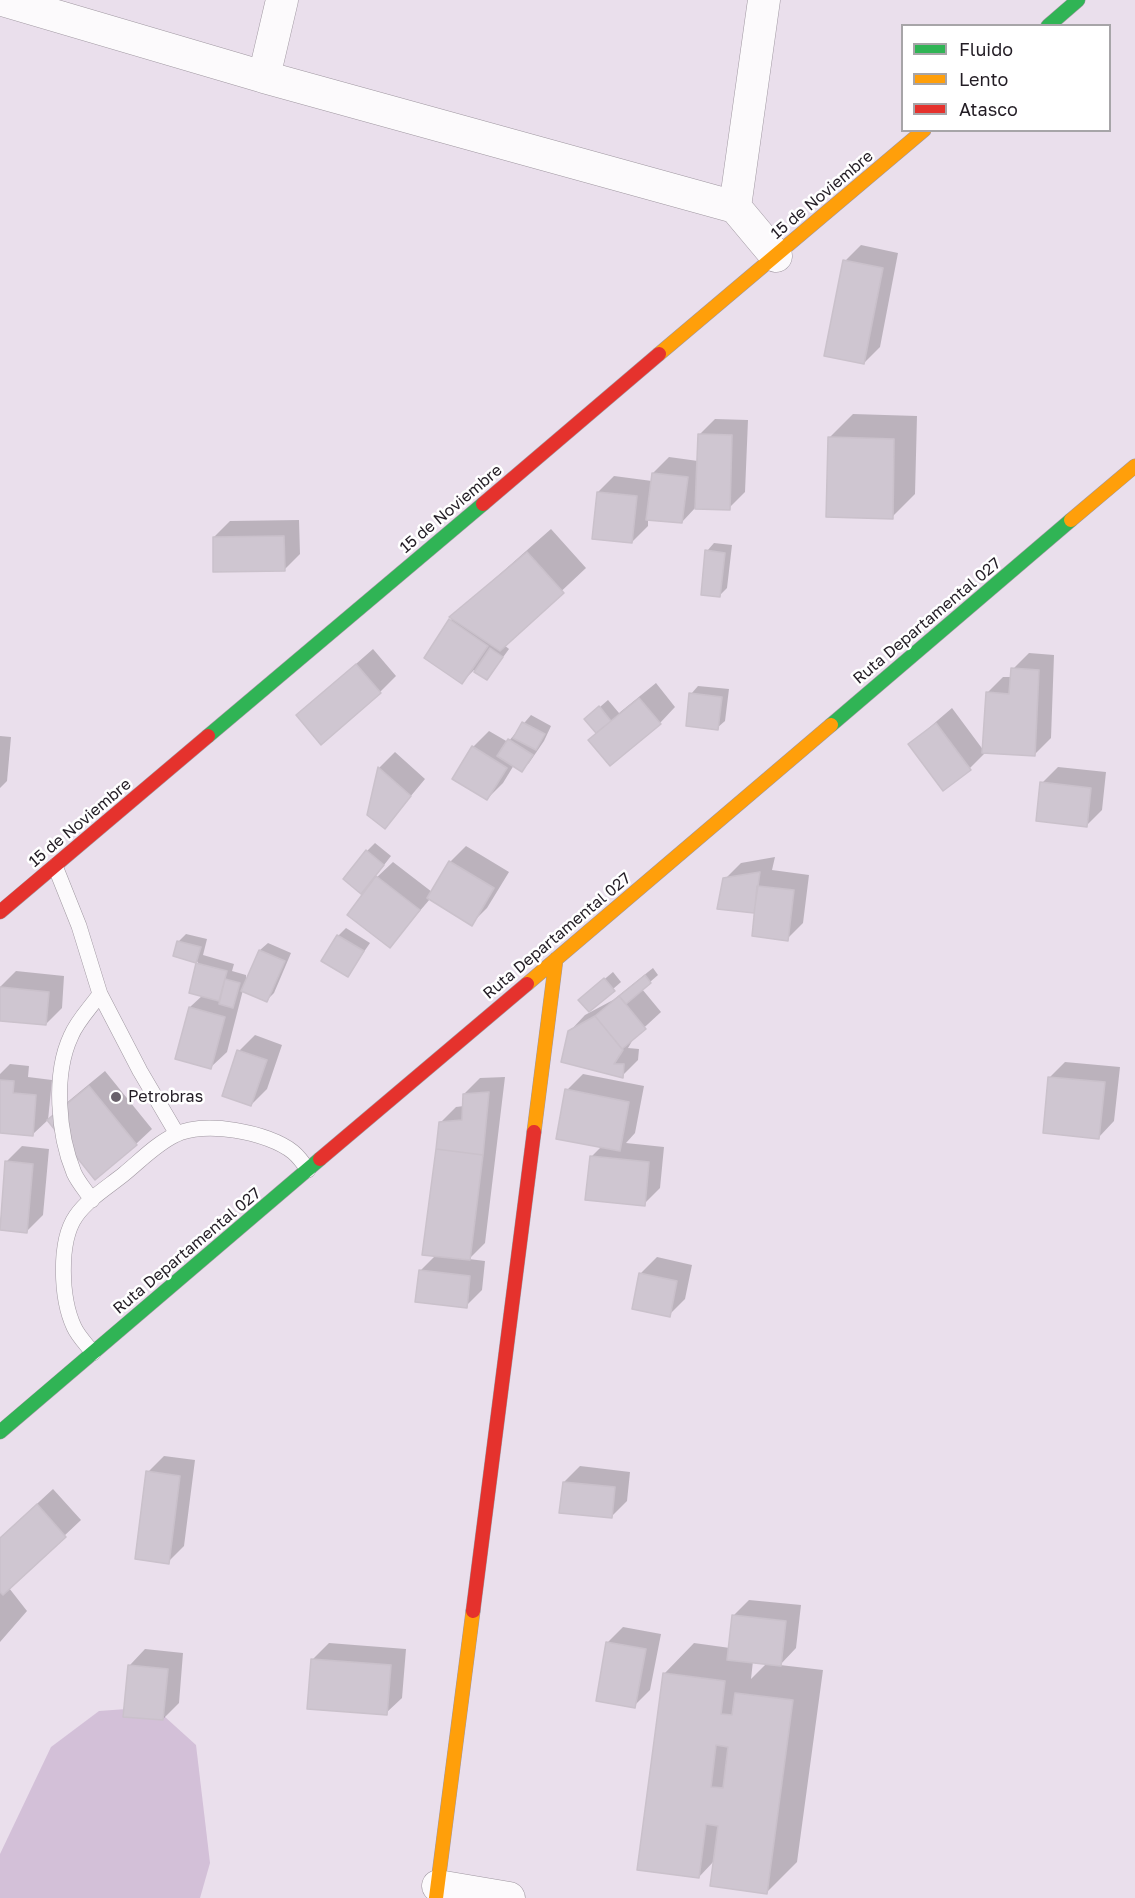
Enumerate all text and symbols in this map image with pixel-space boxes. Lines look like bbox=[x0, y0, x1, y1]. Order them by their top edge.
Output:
legend bbox=[901, 24, 1111, 132]
text: Fluido bbox=[959, 38, 1013, 60]
text: Lento bbox=[959, 68, 1008, 90]
text: Atasco bbox=[959, 98, 1018, 120]
street label: 15 de Noviembre bbox=[767, 147, 877, 243]
street label: 15 de Noviembre bbox=[396, 461, 506, 557]
street label: Ruta Departamental 027 bbox=[849, 554, 1005, 688]
street label: 15 de Noviembre bbox=[25, 775, 135, 871]
street label: Ruta Departamental 027 bbox=[479, 869, 635, 1003]
place label: Petrobras bbox=[128, 1087, 203, 1107]
marker: Petrobras bbox=[109, 1090, 123, 1104]
street label: Ruta Departamental 027 bbox=[109, 1184, 265, 1318]

